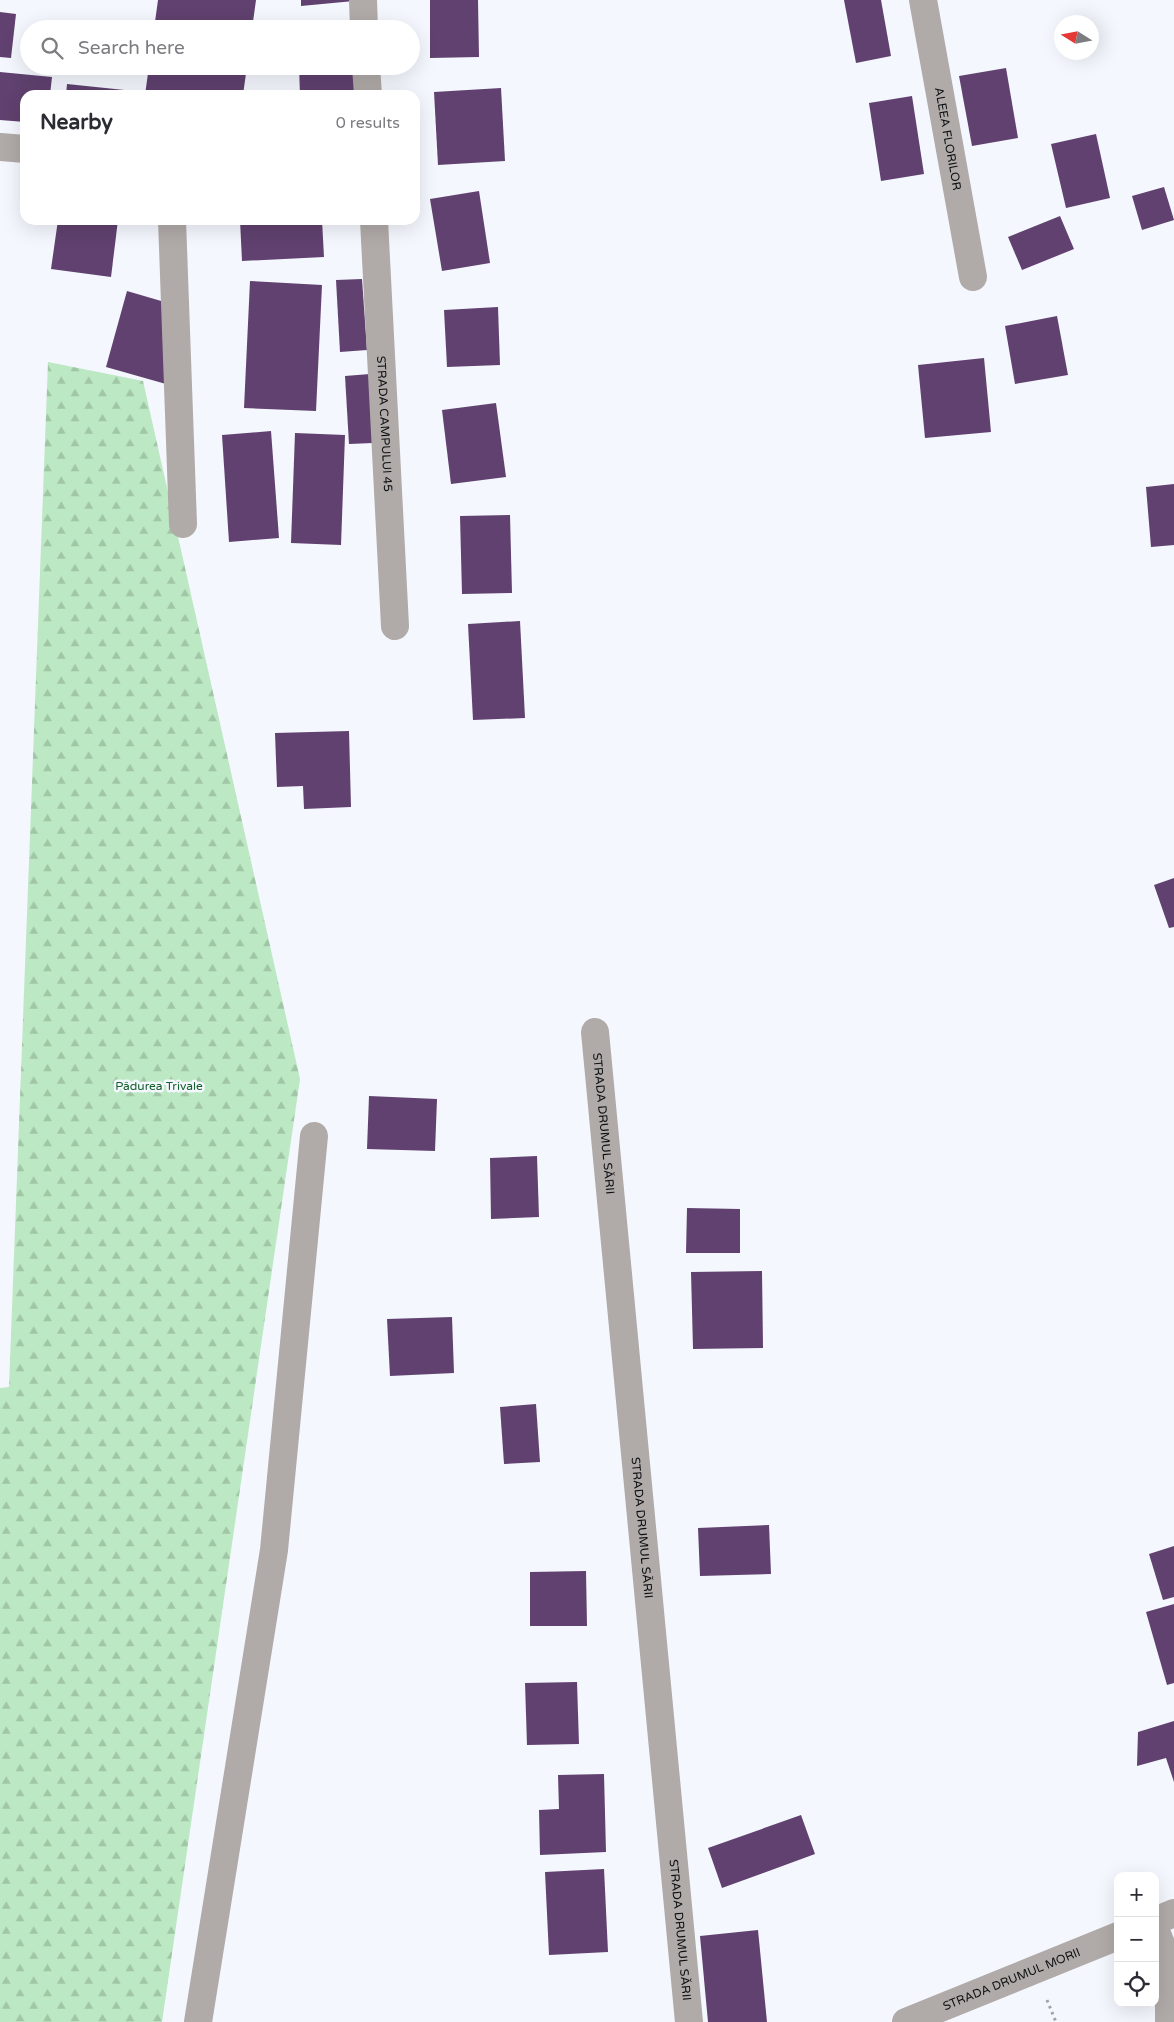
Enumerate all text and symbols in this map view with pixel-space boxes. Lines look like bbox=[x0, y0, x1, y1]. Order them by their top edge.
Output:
north arrow bbox=[1054, 15, 1099, 60]
search box bbox=[20, 20, 420, 75]
icon: search bbox=[38, 34, 66, 62]
text: Search here bbox=[78, 37, 185, 59]
street label: ALEEA FLORILOR bbox=[932, 86, 964, 191]
text: Nearby bbox=[40, 110, 113, 135]
text: 0 results bbox=[336, 113, 400, 133]
street label: STRADA CAMPULUI 45 bbox=[374, 355, 395, 492]
street label: STRADA DRUMUL SĂRII bbox=[590, 1052, 617, 1195]
park label: Pădurea Trivale bbox=[115, 1079, 203, 1093]
street label: STRADA DRUMUL SĂRII bbox=[628, 1456, 656, 1599]
street label: STRADA DRUMUL SĂRII bbox=[667, 1859, 694, 2001]
map controls bbox=[1114, 1872, 1159, 2007]
button: + bbox=[1114, 1872, 1159, 1917]
button: − bbox=[1114, 1917, 1159, 1962]
street label: STRADA DRUMUL MORII bbox=[941, 1945, 1082, 2013]
button: locate bbox=[1114, 1962, 1159, 2007]

